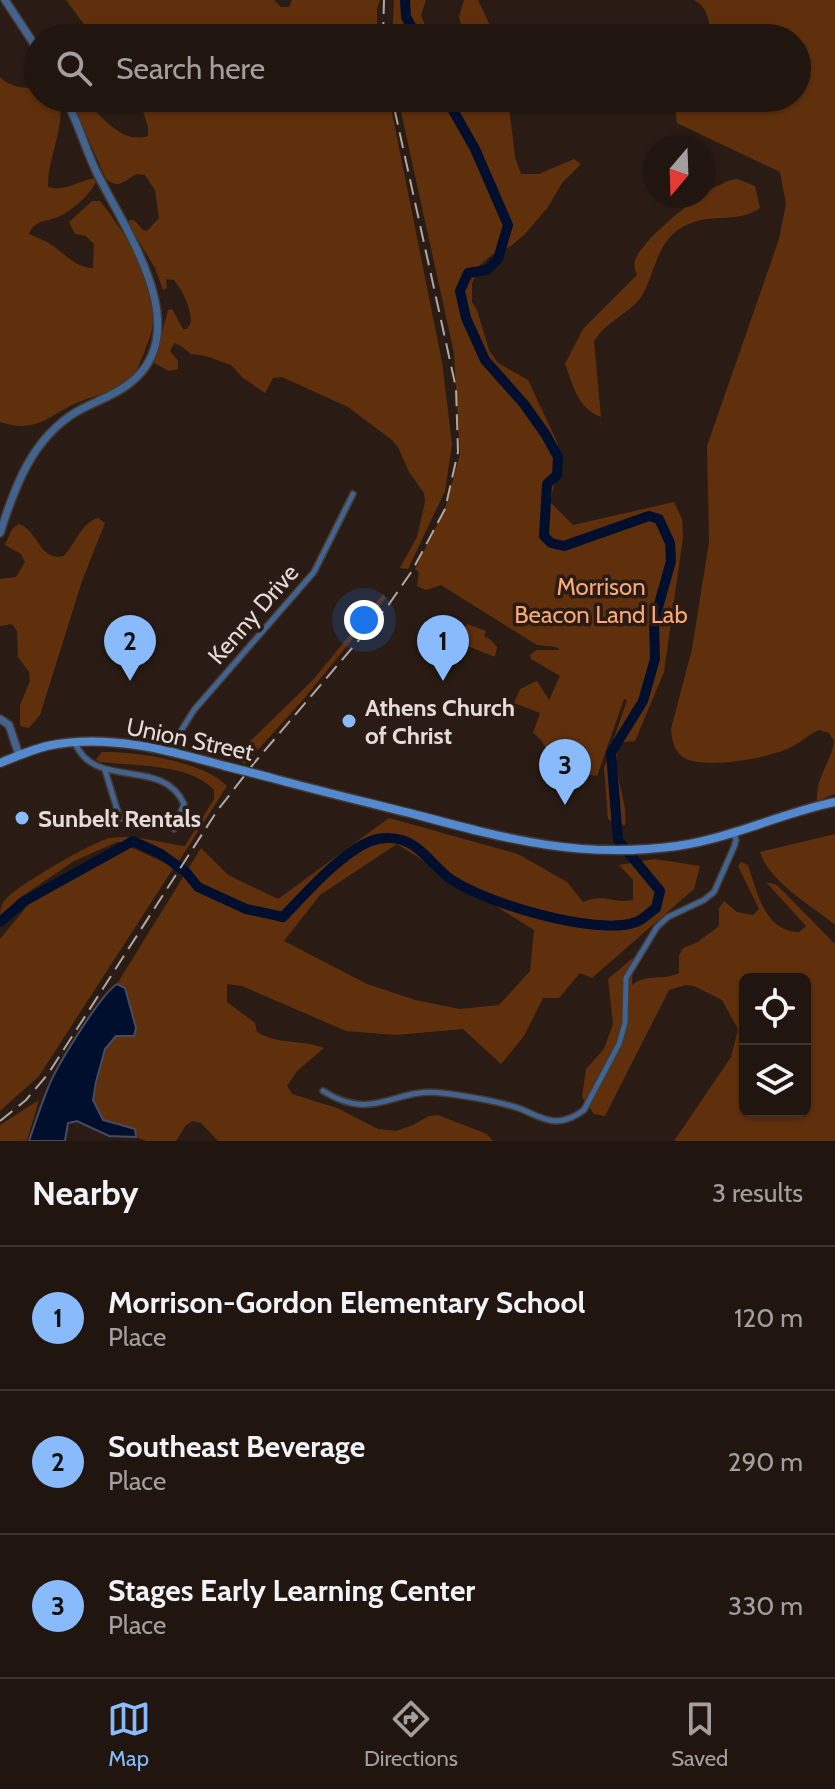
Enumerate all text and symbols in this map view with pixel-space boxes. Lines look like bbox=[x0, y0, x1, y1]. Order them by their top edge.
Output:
search box bbox=[24, 24, 811, 112]
icon: search bbox=[52, 46, 96, 90]
text: Search here bbox=[116, 50, 265, 87]
north arrow bbox=[643, 136, 715, 208]
street label: Kenny Drive bbox=[202, 558, 304, 670]
park label: Morrison Beacon Land Lab bbox=[514, 572, 688, 629]
your location bbox=[344, 600, 384, 640]
pin: 2 bbox=[104, 615, 156, 681]
pin: 1 bbox=[417, 615, 469, 681]
place label: Athens Church of Christ bbox=[365, 693, 515, 750]
street label: Union Street bbox=[124, 711, 256, 767]
marker: Athens Church of Christ bbox=[340, 712, 358, 730]
pin: 3 bbox=[539, 739, 591, 805]
place label: Sunbelt Rentals bbox=[38, 804, 201, 833]
marker: Sunbelt Rentals bbox=[13, 809, 31, 827]
map controls bbox=[739, 973, 811, 1117]
button: locate bbox=[739, 973, 811, 1045]
button: layers bbox=[739, 1045, 811, 1117]
text: Nearby bbox=[32, 1172, 139, 1214]
text: 3 results bbox=[712, 1177, 803, 1209]
text: Morrison-Gordon Elementary School bbox=[108, 1284, 585, 1321]
text: 1 bbox=[53, 1302, 63, 1334]
text: 120 m bbox=[734, 1302, 803, 1334]
text: Place bbox=[108, 1321, 166, 1353]
text: Southeast Beverage bbox=[108, 1428, 365, 1465]
text: 2 bbox=[51, 1446, 65, 1478]
text: 290 m bbox=[728, 1446, 803, 1478]
text: Place bbox=[108, 1465, 166, 1497]
text: Stages Early Learning Center bbox=[108, 1572, 475, 1609]
text: 3 bbox=[51, 1590, 65, 1622]
text: 330 m bbox=[728, 1590, 803, 1622]
text: Place bbox=[108, 1609, 166, 1641]
tab: Map bbox=[107, 1697, 151, 1772]
tab: Directions bbox=[364, 1697, 458, 1772]
tab: Saved bbox=[671, 1697, 728, 1772]

